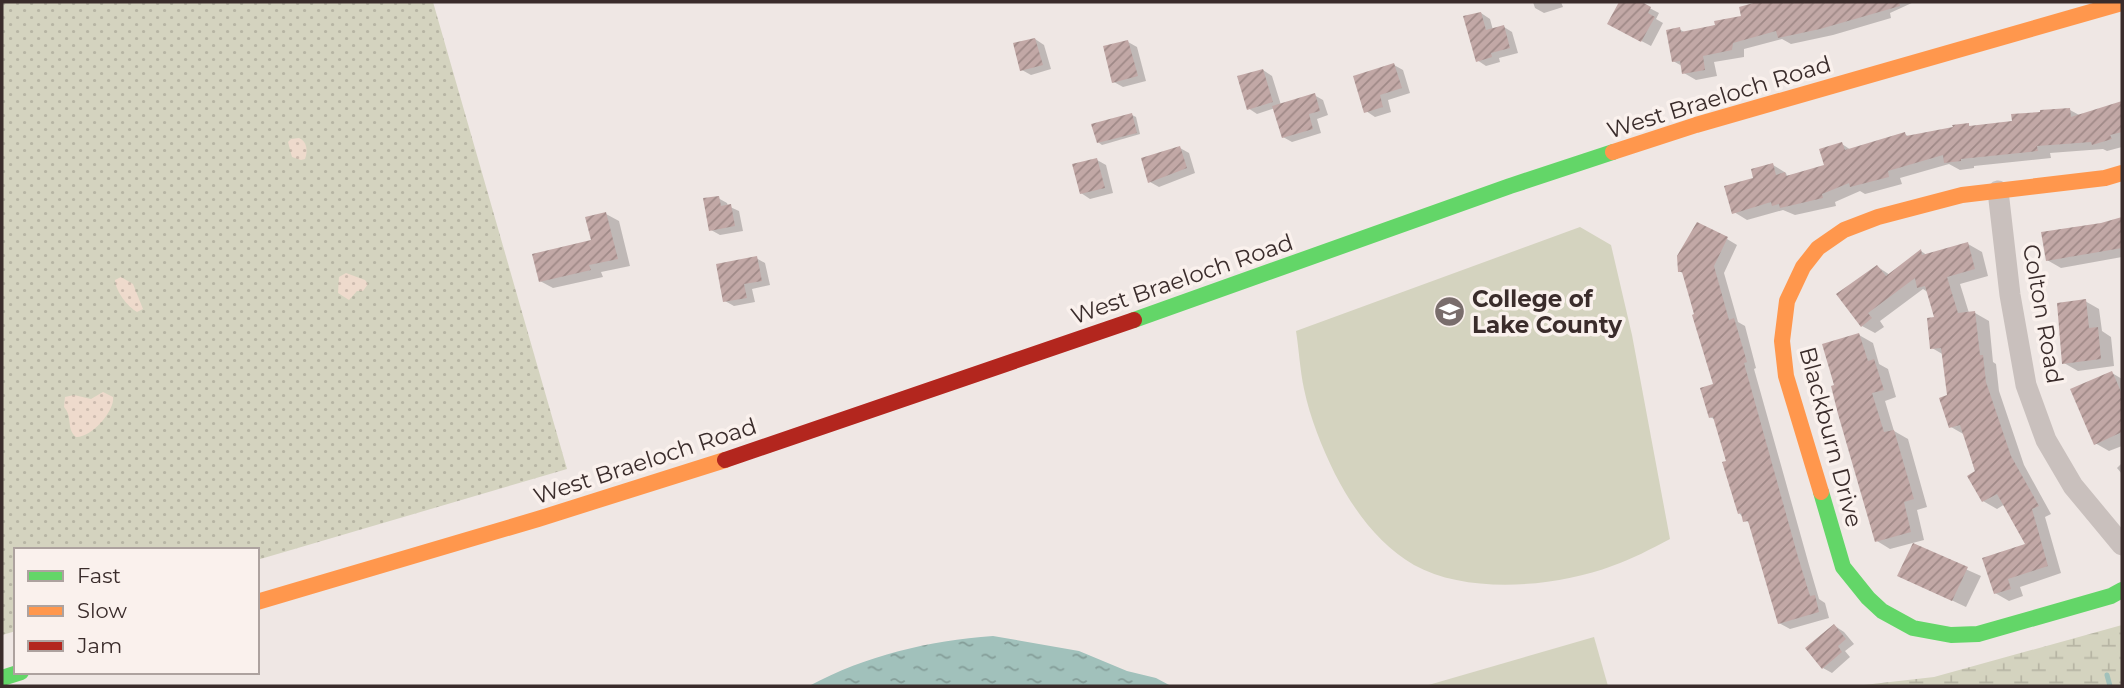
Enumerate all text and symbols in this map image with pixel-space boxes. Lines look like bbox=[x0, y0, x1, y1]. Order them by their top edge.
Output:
street label: West Braeloch Road bbox=[1604, 50, 1834, 144]
street label: West Braeloch Road bbox=[1067, 228, 1297, 330]
street label: Colton Road bbox=[2017, 242, 2069, 386]
place label: College of Lake County bbox=[1472, 285, 1622, 339]
school or university icon: College of Lake County bbox=[1432, 295, 1466, 329]
street label: Blackburn Drive bbox=[1793, 344, 1869, 530]
street label: West Braeloch Road bbox=[530, 412, 760, 510]
legend bbox=[14, 548, 259, 674]
text: Fast bbox=[77, 563, 121, 588]
text: Slow bbox=[77, 598, 127, 623]
text: Jam bbox=[76, 633, 122, 658]

